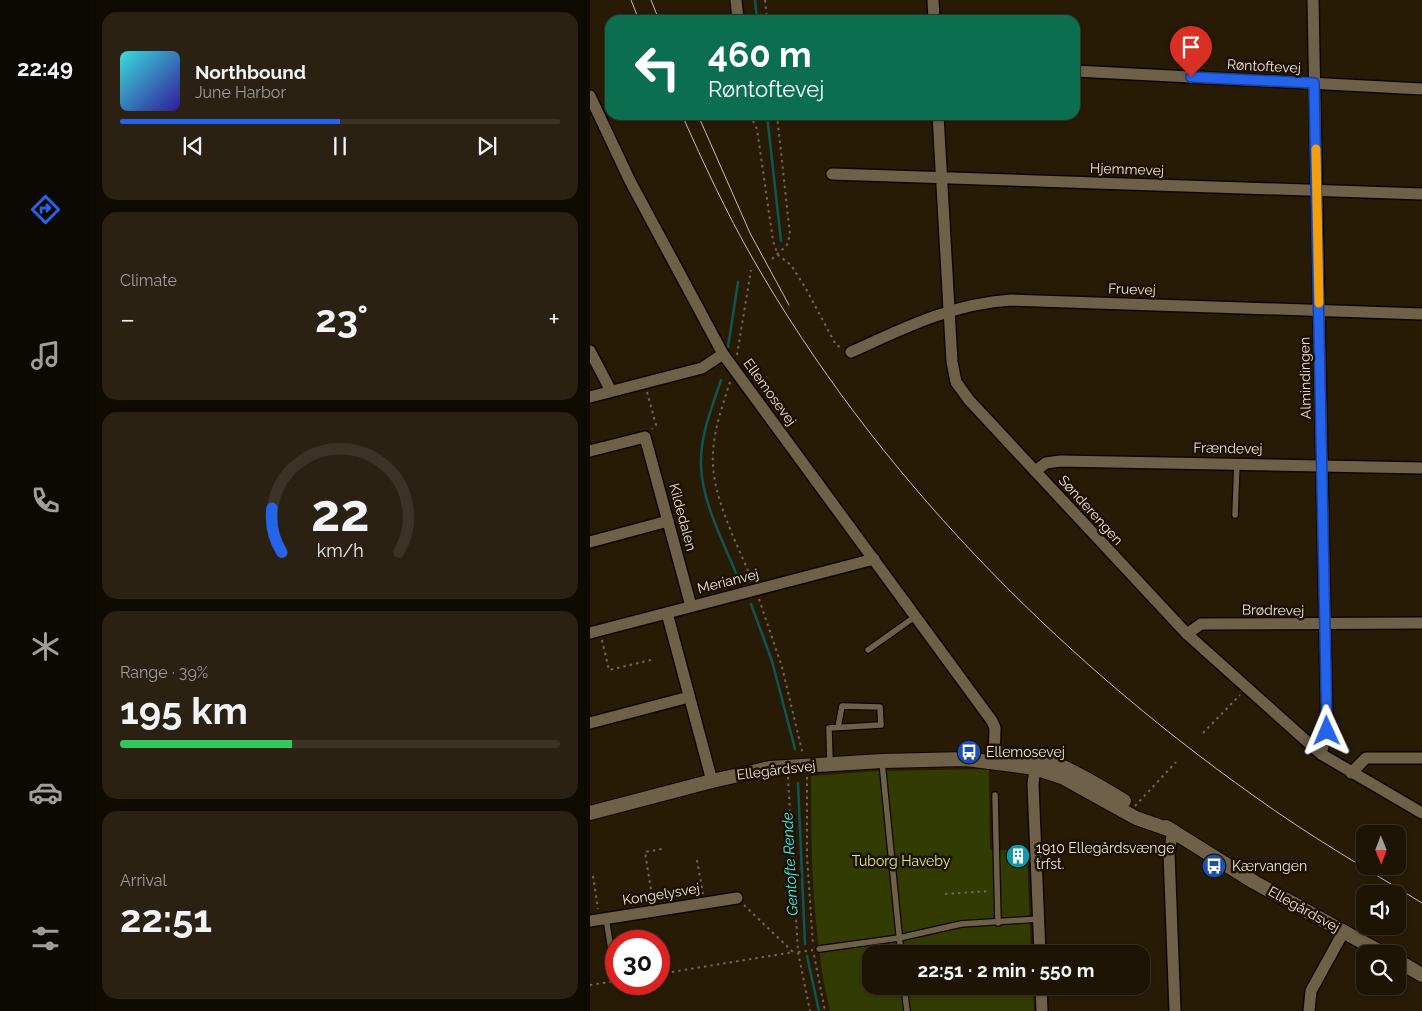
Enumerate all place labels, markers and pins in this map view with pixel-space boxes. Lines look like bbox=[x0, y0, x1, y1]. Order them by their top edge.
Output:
pin bbox=[1170, 26, 1212, 77]
bus stop icon: Ellemosevej bbox=[956, 739, 982, 765]
place label: Ellemosevej bbox=[986, 744, 1065, 760]
place label: 1910 Ellegårdsvænge trfst. bbox=[1036, 840, 1174, 872]
building icon: 1910 Ellegårdsvænge trfst. bbox=[1005, 843, 1031, 869]
bus stop icon: Kærvangen bbox=[1201, 853, 1227, 879]
place label: Kærvangen bbox=[1232, 858, 1307, 874]

